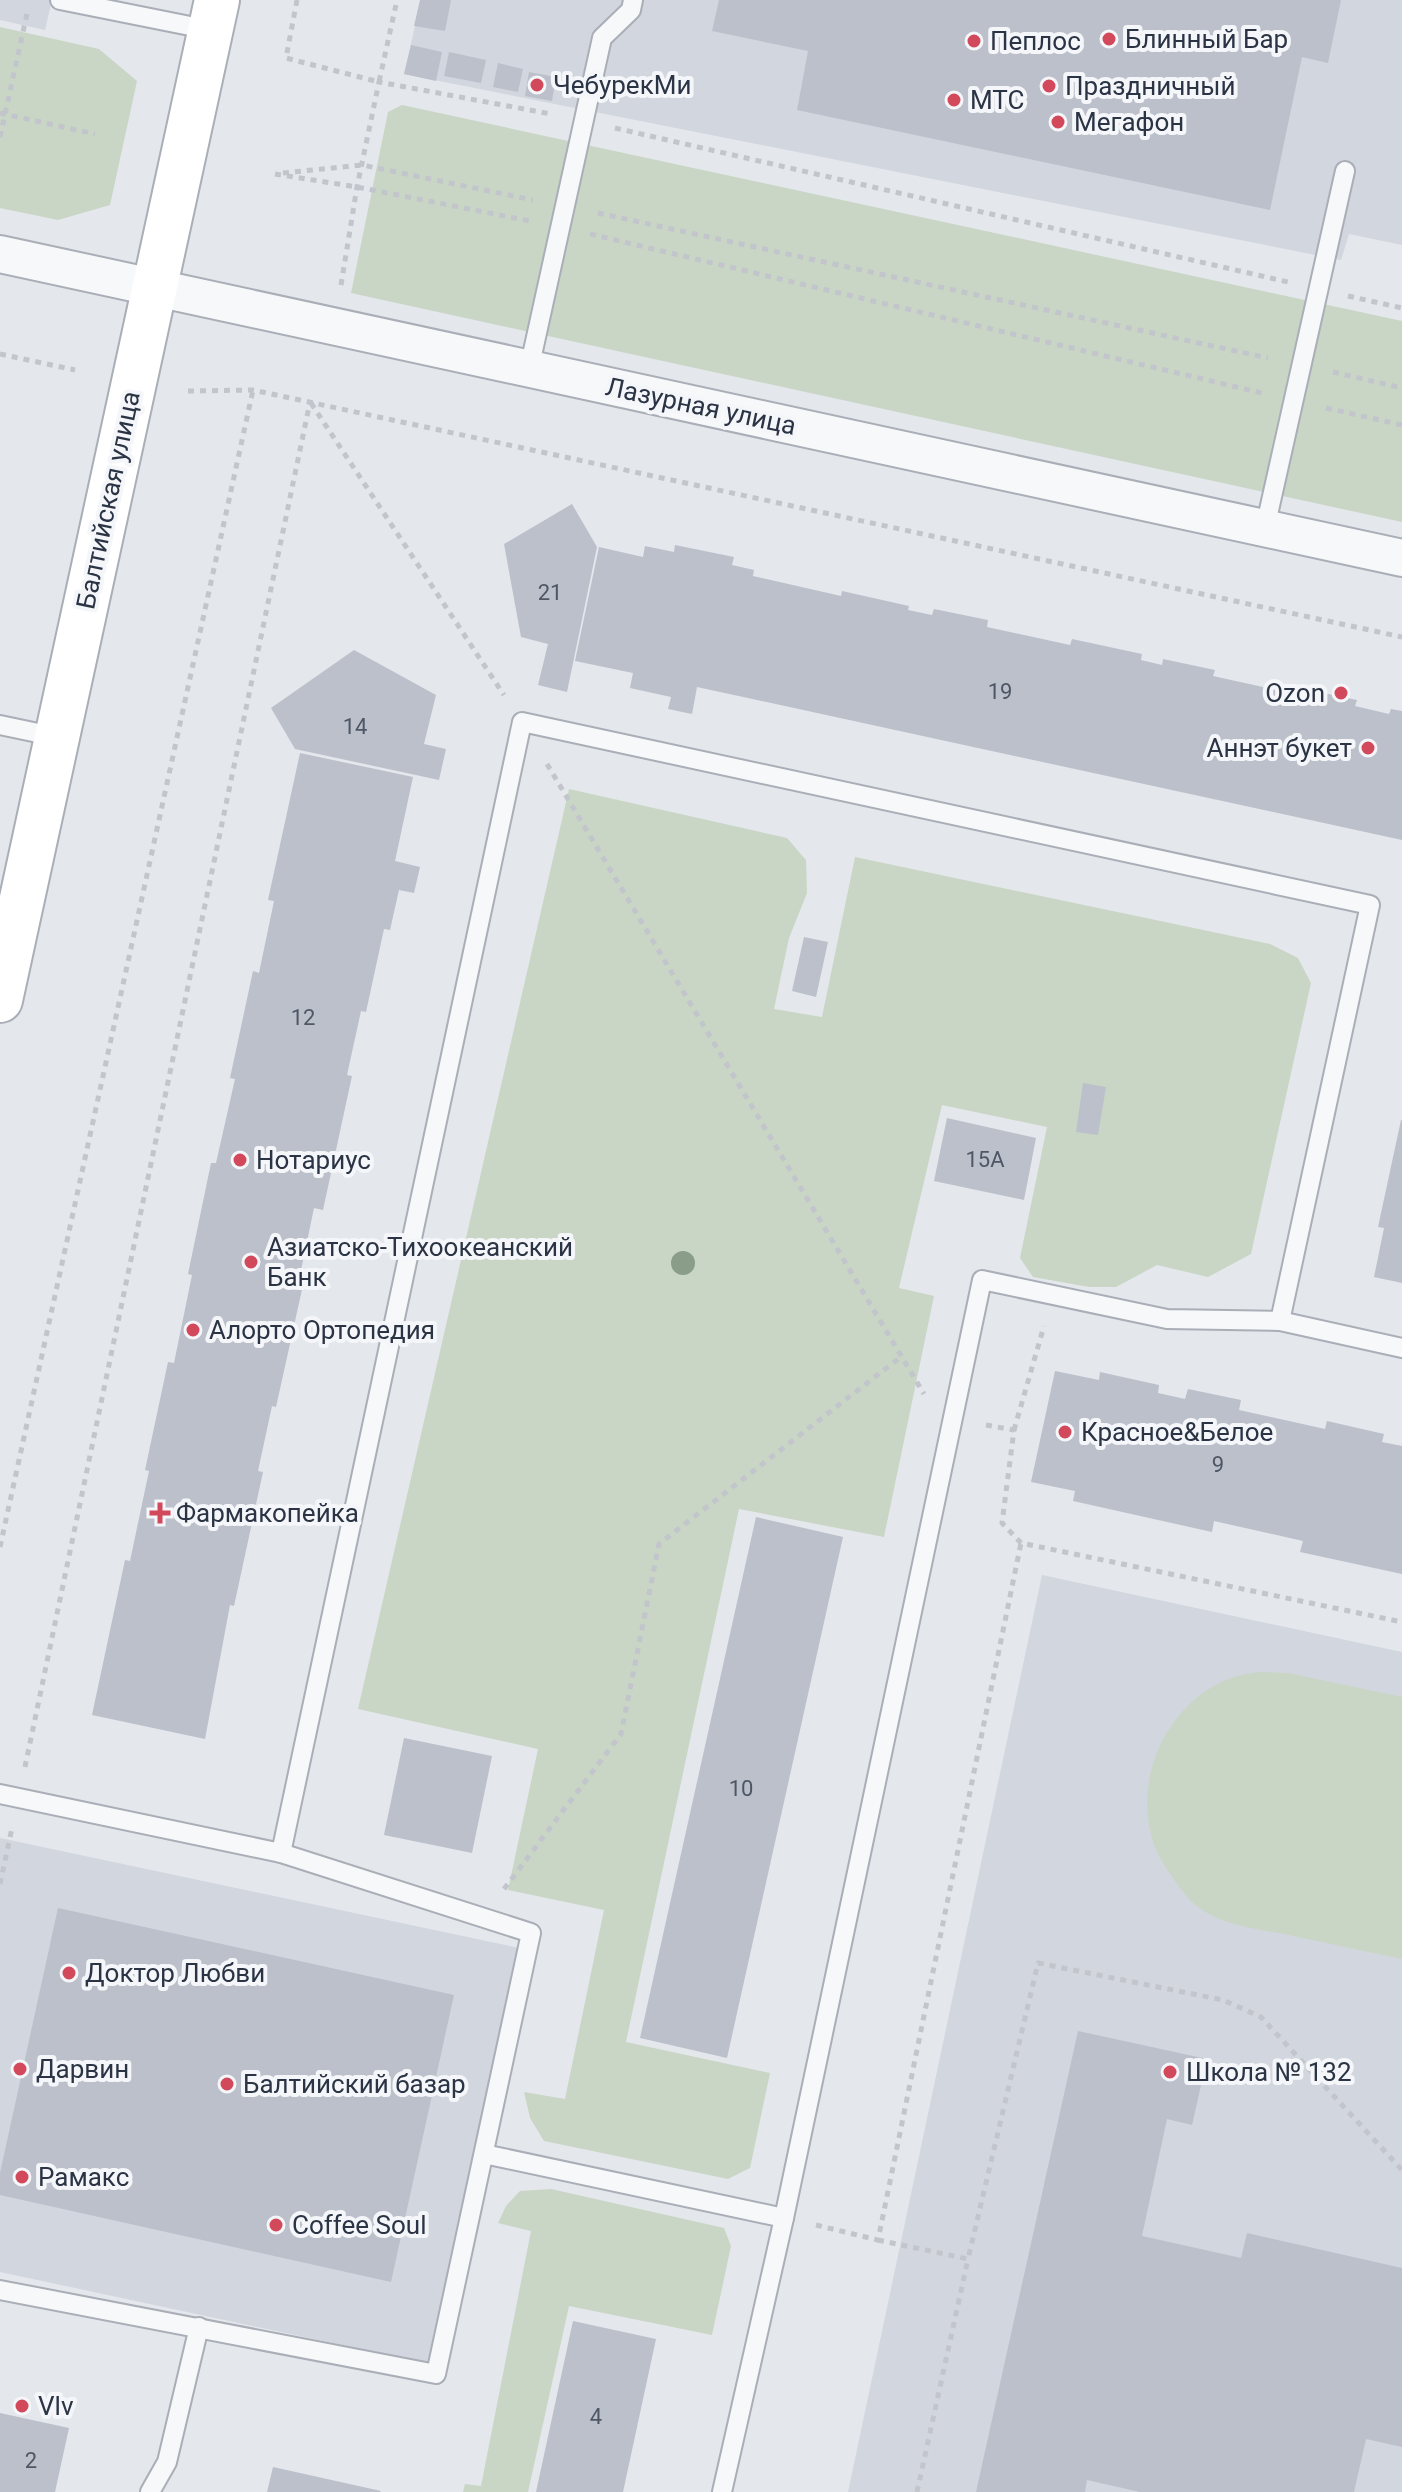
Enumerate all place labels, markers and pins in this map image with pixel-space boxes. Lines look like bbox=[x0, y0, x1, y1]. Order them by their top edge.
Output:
place label: Блинный Бар bbox=[1125, 24, 1288, 54]
place label: Пеплос bbox=[990, 26, 1081, 56]
marker: Блинный Бар bbox=[1100, 30, 1118, 48]
marker: Пеплос bbox=[965, 32, 983, 50]
place label: ЧебурекМи bbox=[553, 70, 691, 100]
place label: Праздничный bbox=[1065, 71, 1236, 101]
marker: ЧебурекМи bbox=[528, 76, 546, 94]
marker: Праздничный bbox=[1040, 77, 1058, 95]
place label: МТС bbox=[970, 85, 1024, 115]
marker: МТС bbox=[945, 91, 963, 109]
place label: Мегафон bbox=[1074, 107, 1184, 137]
marker: Мегафон bbox=[1049, 113, 1067, 131]
place label: Ozon bbox=[1265, 678, 1325, 708]
marker: Ozon bbox=[1332, 684, 1350, 702]
place label: Аннэт букет bbox=[1206, 733, 1352, 763]
marker: Аннэт букет bbox=[1359, 739, 1377, 757]
place label: Нотариус bbox=[256, 1145, 371, 1175]
marker: Нотариус bbox=[231, 1151, 249, 1169]
place label: Азиатско-Тихоокеанский Банк bbox=[267, 1232, 573, 1292]
marker: Азиатско-Тихоокеанский Банк bbox=[242, 1253, 260, 1271]
place label: Алорто Ортопедия bbox=[209, 1315, 435, 1345]
marker: Алорто Ортопедия bbox=[184, 1321, 202, 1339]
place label: Красное&Белое bbox=[1081, 1417, 1273, 1447]
marker: Красное&Белое bbox=[1056, 1423, 1074, 1441]
place label: Фармакопейка bbox=[176, 1498, 359, 1528]
marker: Фармакопейка bbox=[151, 1504, 169, 1522]
place label: Доктор Любви bbox=[85, 1958, 265, 1988]
marker: Доктор Любви bbox=[60, 1964, 78, 1982]
place label: Дарвин bbox=[36, 2054, 129, 2084]
place label: Школа № 132 bbox=[1186, 2057, 1352, 2087]
marker: Дарвин bbox=[11, 2060, 29, 2078]
marker: Школа № 132 bbox=[1161, 2063, 1179, 2081]
place label: Балтийский базар bbox=[243, 2069, 466, 2099]
marker: Балтийский базар bbox=[218, 2075, 236, 2093]
place label: Рамакс bbox=[38, 2162, 129, 2192]
marker: Рамакс bbox=[13, 2168, 31, 2186]
place label: Coffee Soul bbox=[292, 2210, 426, 2240]
marker: Coffee Soul bbox=[267, 2216, 285, 2234]
place label: Vlv bbox=[38, 2391, 74, 2421]
marker: Vlv bbox=[13, 2397, 31, 2415]

